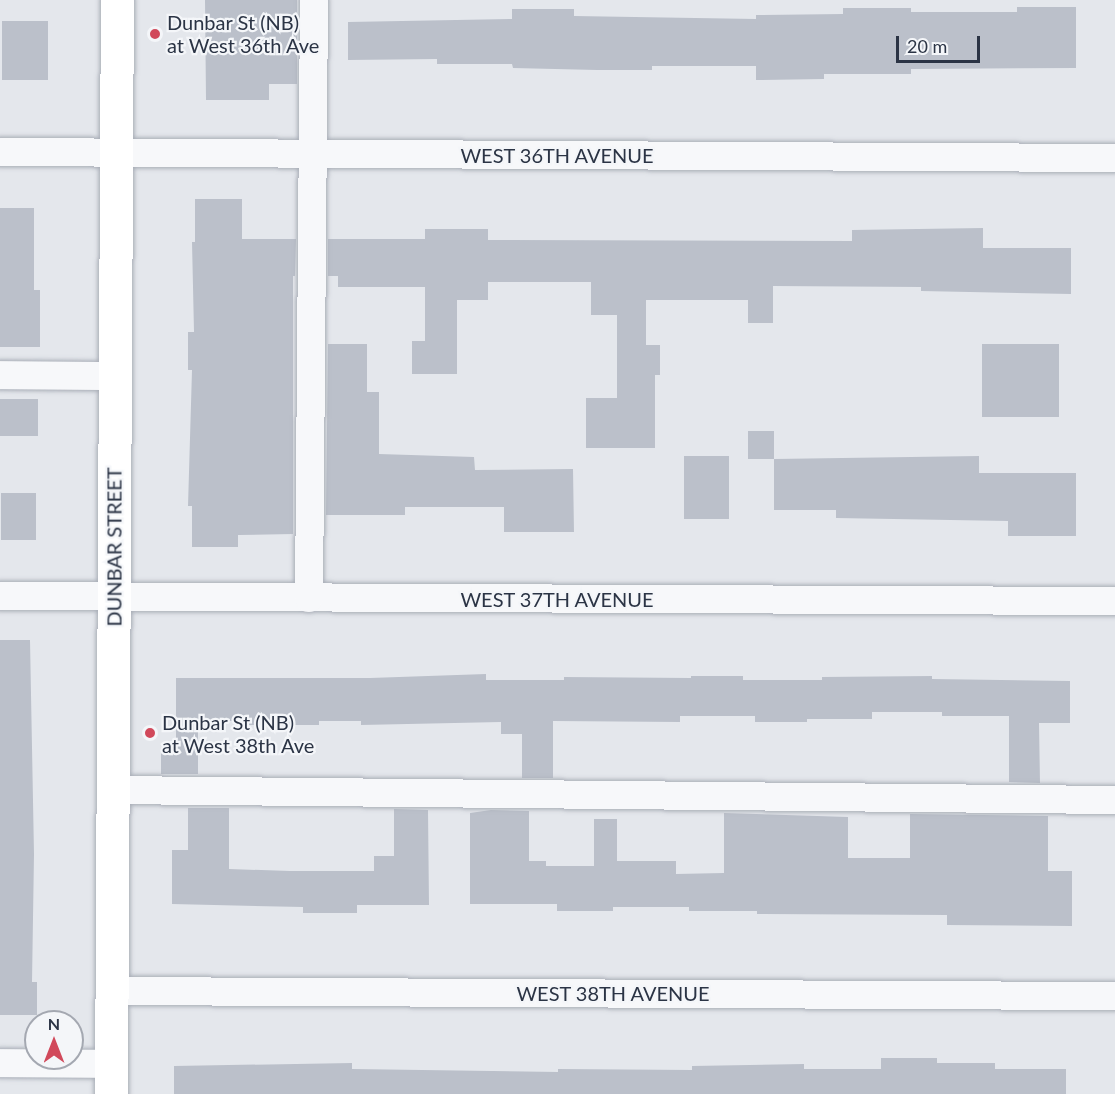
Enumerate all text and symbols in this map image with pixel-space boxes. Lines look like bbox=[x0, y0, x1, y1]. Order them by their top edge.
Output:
place label: Dunbar St (NB) at West 36th Ave bbox=[167, 11, 320, 58]
scale bar bbox=[899, 24, 983, 62]
marker: Dunbar St (NB) at West 36th Ave bbox=[148, 27, 162, 41]
text: 20 m bbox=[907, 35, 947, 57]
street label: WEST 36TH AVENUE bbox=[460, 143, 654, 167]
street label: DUNBAR STREET bbox=[102, 467, 126, 627]
street label: WEST 37TH AVENUE bbox=[460, 587, 654, 611]
place label: Dunbar St (NB) at West 38th Ave bbox=[162, 710, 315, 757]
marker: Dunbar St (NB) at West 38th Ave bbox=[143, 726, 157, 740]
street label: WEST 38TH AVENUE bbox=[516, 981, 710, 1005]
north arrow bbox=[24, 1010, 84, 1070]
text: N bbox=[48, 1014, 60, 1033]

